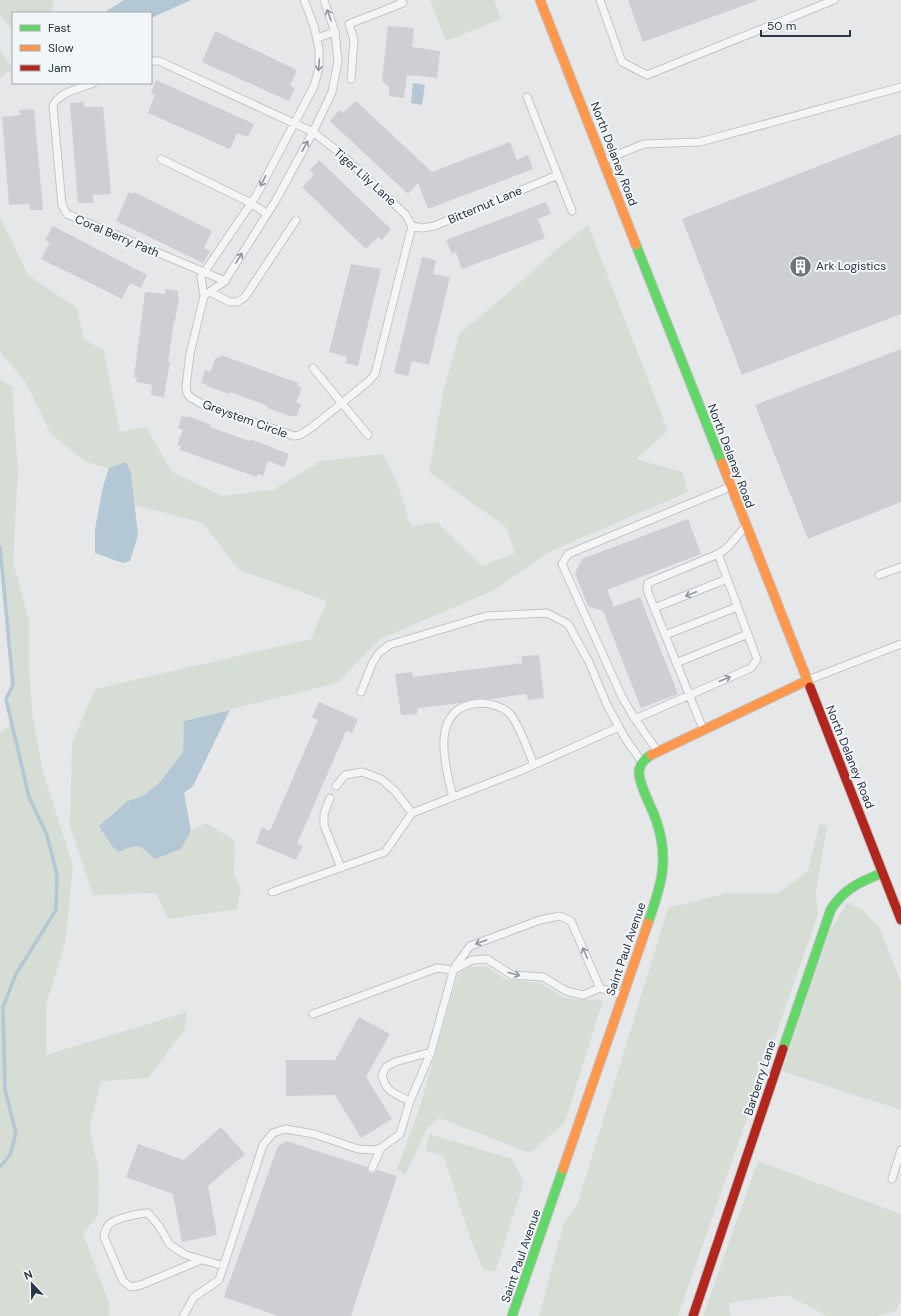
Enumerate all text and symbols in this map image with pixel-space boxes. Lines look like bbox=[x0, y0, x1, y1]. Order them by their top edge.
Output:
one-way arrow bbox=[325, 10, 333, 22]
legend bbox=[12, 12, 152, 84]
scale bar bbox=[761, 12, 850, 38]
text: 50 m bbox=[767, 18, 796, 34]
text: Fast bbox=[48, 20, 71, 36]
text: Slow bbox=[48, 40, 74, 56]
one-way arrow bbox=[315, 58, 322, 71]
text: Jam bbox=[48, 60, 71, 76]
street label: North Delaney Road bbox=[587, 100, 641, 208]
one-way arrow bbox=[302, 140, 310, 152]
street label: Tiger Lily Lane bbox=[330, 145, 400, 209]
one-way arrow bbox=[259, 175, 266, 187]
street label: Bitternut Lane bbox=[446, 182, 525, 228]
street label: Coral Berry Path bbox=[72, 211, 162, 261]
one-way arrow bbox=[236, 252, 244, 264]
building icon: Ark Logistics bbox=[788, 253, 814, 279]
place label: Ark Logistics bbox=[816, 258, 886, 274]
street label: Greystem Circle bbox=[200, 396, 290, 442]
street label: North Delaney Road bbox=[704, 402, 758, 510]
one-way arrow bbox=[685, 590, 697, 598]
one-way arrow bbox=[718, 675, 730, 682]
street label: North Delaney Road bbox=[822, 703, 878, 811]
street label: Saint Paul Avenue bbox=[603, 900, 650, 998]
one-way arrow bbox=[475, 938, 487, 946]
one-way arrow bbox=[580, 947, 588, 959]
one-way arrow bbox=[507, 970, 520, 978]
street label: Barberry Lane bbox=[740, 1038, 780, 1117]
street label: Saint Paul Avenue bbox=[498, 1207, 545, 1305]
north arrow bbox=[12, 1264, 52, 1304]
text: N bbox=[22, 1267, 35, 1283]

